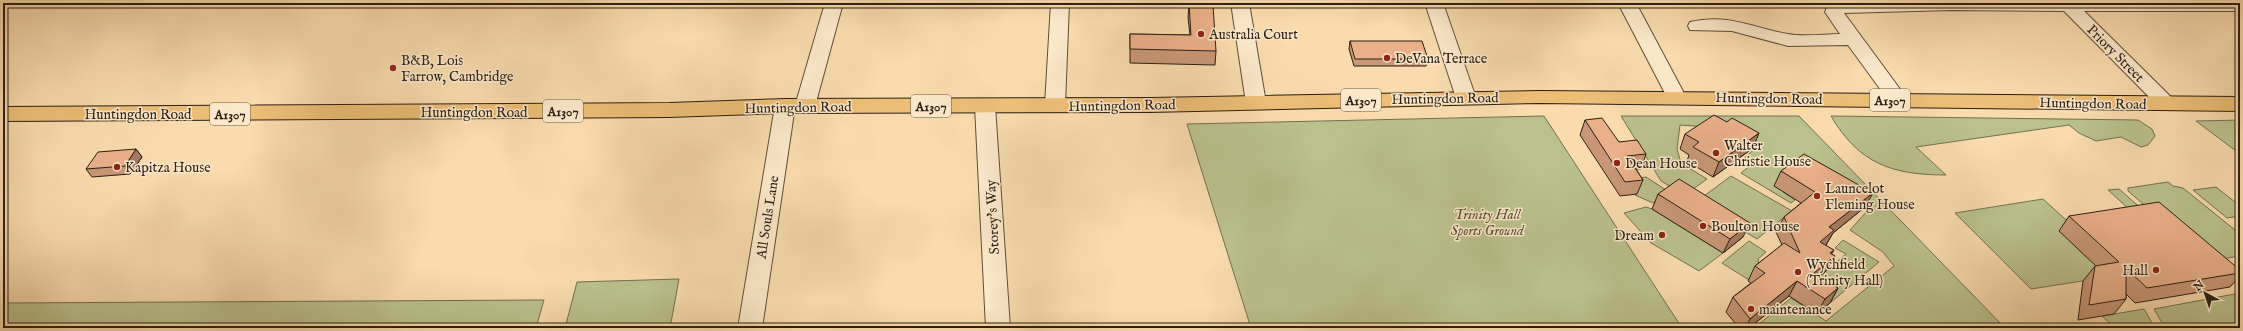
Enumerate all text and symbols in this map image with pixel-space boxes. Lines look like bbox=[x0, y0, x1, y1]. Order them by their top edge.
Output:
street label: Priory Street bbox=[2083, 21, 2148, 86]
place label: Australia Court bbox=[1208, 26, 1298, 44]
marker: Australia Court bbox=[1196, 29, 1206, 39]
place label: DeVana Terrace bbox=[1395, 50, 1488, 68]
place label: B&B, Lois Farrow, Cambridge bbox=[401, 52, 514, 86]
marker: DeVana Terrace bbox=[1382, 53, 1392, 63]
marker: B&B, Lois Farrow, Cambridge bbox=[388, 63, 398, 73]
road number: A1307 bbox=[1341, 89, 1381, 111]
street label: Huntingdon Road bbox=[1391, 89, 1499, 109]
street label: Huntingdon Road bbox=[1715, 89, 1823, 109]
road number: A1307 bbox=[1870, 89, 1910, 111]
street label: Huntingdon Road bbox=[2039, 94, 2147, 114]
road number: A1307 bbox=[911, 95, 951, 117]
street label: Huntingdon Road bbox=[1068, 96, 1176, 116]
street label: Huntingdon Road bbox=[744, 98, 852, 118]
road number: A1307 bbox=[543, 100, 583, 122]
road number: A1307 bbox=[210, 103, 250, 125]
street label: Huntingdon Road bbox=[420, 104, 528, 122]
street label: Huntingdon Road bbox=[84, 106, 192, 124]
place label: Walter Christie House bbox=[1724, 137, 1812, 171]
marker: Walter Christie House bbox=[1711, 148, 1721, 158]
place label: Dean House bbox=[1625, 155, 1698, 173]
marker: Dean House bbox=[1612, 158, 1622, 168]
place label: Kapitza House bbox=[125, 159, 211, 177]
marker: Kapitza House bbox=[112, 162, 122, 172]
street label: All Souls Lane bbox=[752, 174, 784, 261]
street label: Storey's Way bbox=[982, 179, 1004, 255]
place label: Launcelot Fleming House bbox=[1825, 180, 1915, 214]
marker: Launcelot Fleming House bbox=[1812, 191, 1822, 201]
park label: Trinity Hall Sports Ground bbox=[1450, 206, 1525, 240]
place label: Boulton House bbox=[1711, 218, 1800, 236]
marker: Boulton House bbox=[1698, 221, 1708, 231]
place label: Dream bbox=[1614, 227, 1654, 245]
marker: Dream bbox=[1657, 230, 1667, 240]
place label: Wychfield (Trinity Hall) bbox=[1806, 256, 1883, 290]
place label: Hall bbox=[2122, 262, 2148, 280]
marker: Hall bbox=[2151, 265, 2161, 275]
marker: Wychfield (Trinity Hall) bbox=[1793, 267, 1803, 277]
north arrow bbox=[2185, 273, 2225, 313]
text: N bbox=[2190, 277, 2208, 295]
place label: maintenance bbox=[1759, 301, 1832, 319]
marker: maintenance bbox=[1746, 304, 1756, 314]

